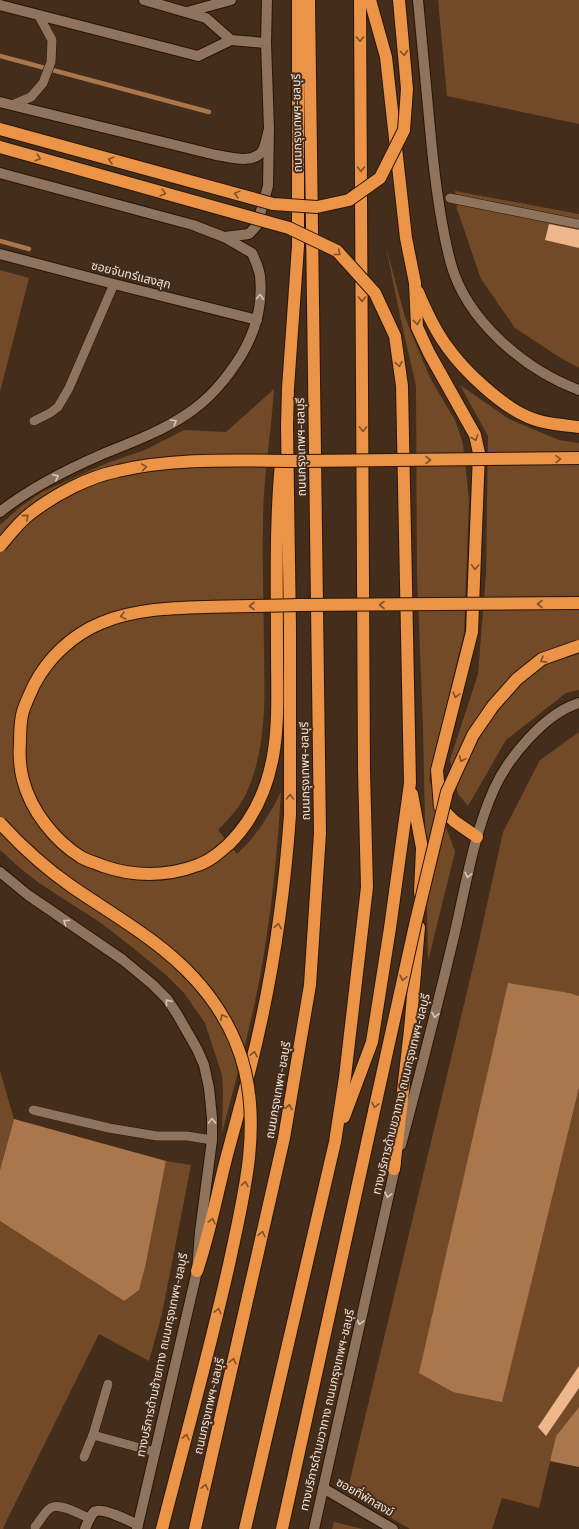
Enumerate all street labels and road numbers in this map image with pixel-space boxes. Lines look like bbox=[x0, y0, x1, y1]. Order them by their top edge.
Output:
street label: ถนนกรุงเทพฯ-ชลบุรี bbox=[288, 73, 305, 172]
street label: ซอยจันทร์แสงสุก bbox=[90, 257, 173, 292]
street label: ถนนกรุงเทพฯ-ชลบุรี bbox=[292, 397, 309, 496]
street label: ถนนกรุงเทพฯ-ชลบุรี bbox=[296, 721, 313, 820]
street label: ทางบริการด้านขวาทาง ถนนกรุงเทพฯ-ชลบุรี bbox=[368, 992, 433, 1196]
street label: ถนนกรุงเทพฯ-ชลบุรี bbox=[262, 1040, 293, 1140]
street label: ทางบริการด้านซ้ายทาง ถนนกรุงเทพฯ-ชลบุรี bbox=[133, 1251, 190, 1458]
street label: ทางบริการด้านขวาทาง ถนนกรุงเทพฯ-ชลบุรี bbox=[296, 1307, 357, 1512]
street label: ถนนกรุงเทพฯ-ชลบุรี bbox=[190, 1356, 227, 1456]
street label: ซอยที่พักสงฆ์ bbox=[334, 1473, 397, 1519]

